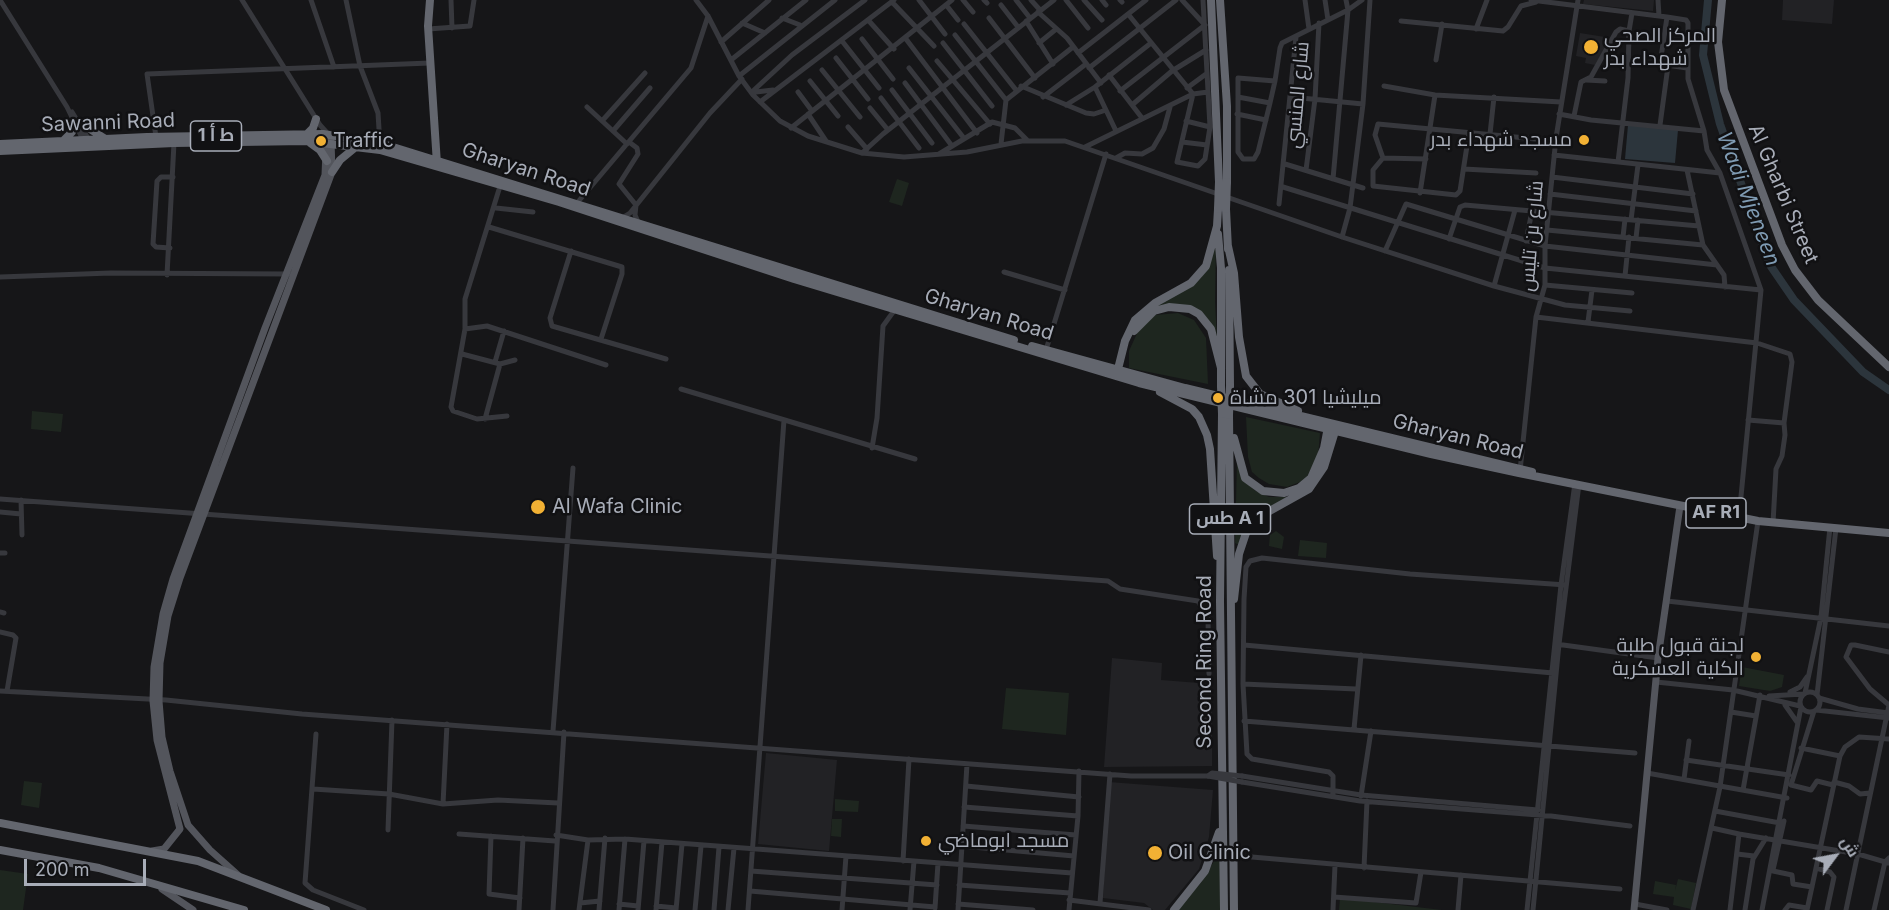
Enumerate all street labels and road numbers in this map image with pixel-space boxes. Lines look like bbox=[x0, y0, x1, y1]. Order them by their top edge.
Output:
street label: شارع المنسي bbox=[1281, 40, 1315, 150]
street label: Sawanni Road bbox=[41, 109, 175, 137]
road number: ط أ 1 bbox=[190, 121, 242, 151]
street label: Al Gharbi Street bbox=[1743, 121, 1823, 267]
street label: Gharyan Road bbox=[459, 138, 593, 202]
street label: شارع بن تليس bbox=[1515, 179, 1549, 293]
street label: Gharyan Road bbox=[921, 284, 1057, 346]
street label: Gharyan Road bbox=[1390, 409, 1526, 465]
road number: AF R1 bbox=[1686, 498, 1746, 528]
road number: طس A 1 bbox=[1190, 504, 1270, 534]
street label: Second Ring Road bbox=[1193, 575, 1217, 749]

